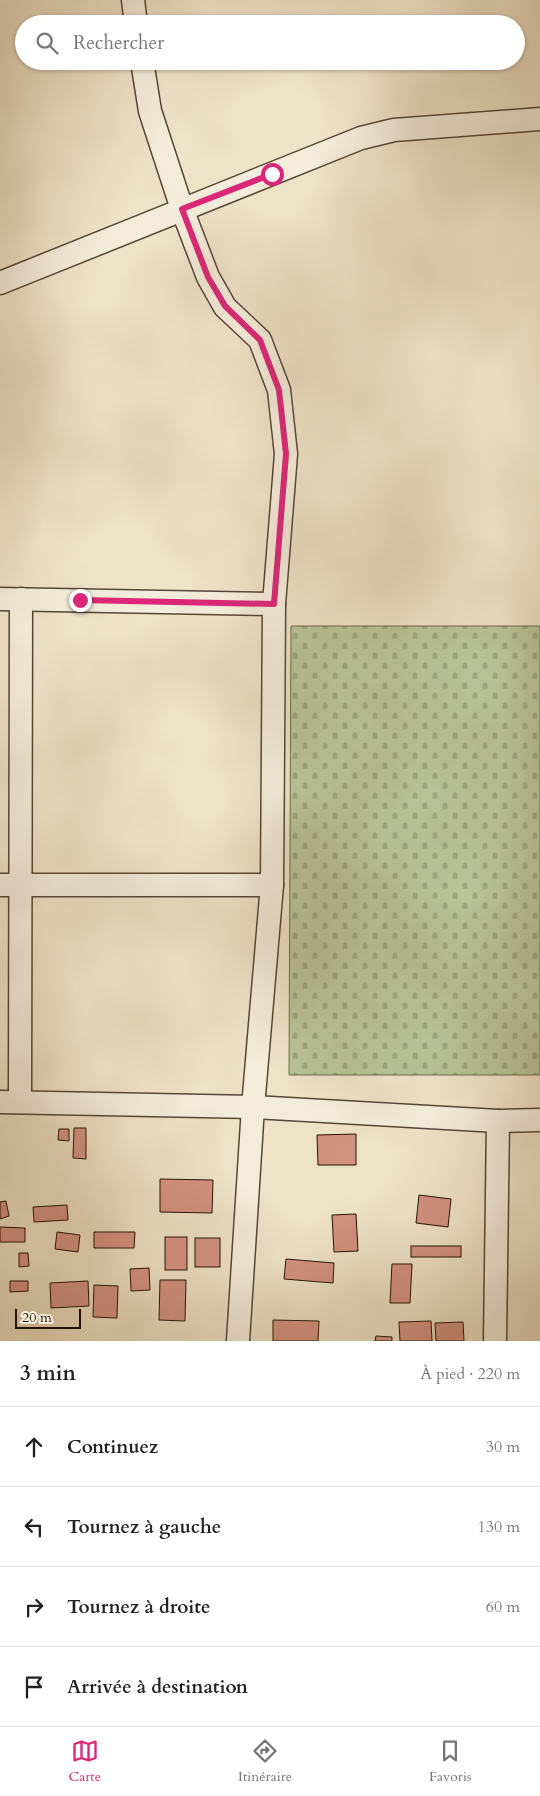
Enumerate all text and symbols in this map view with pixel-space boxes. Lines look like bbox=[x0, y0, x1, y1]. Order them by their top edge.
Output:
search box bbox=[15, 15, 525, 70]
icon: search bbox=[33, 29, 61, 57]
text: Rechercher bbox=[73, 30, 164, 56]
route start bbox=[261, 163, 284, 186]
route end bbox=[69, 589, 92, 612]
scale bar bbox=[15, 1306, 81, 1329]
text: 20 m bbox=[22, 1308, 52, 1327]
text: 3 min bbox=[20, 1359, 76, 1388]
text: À pied · 220 m bbox=[420, 1363, 520, 1385]
icon: ahead bbox=[20, 1433, 48, 1461]
text: Continuez bbox=[67, 1434, 158, 1460]
text: 30 m bbox=[486, 1436, 520, 1458]
icon: left bbox=[20, 1513, 48, 1541]
text: Tournez à gauche bbox=[67, 1514, 221, 1540]
text: 130 m bbox=[478, 1516, 520, 1538]
icon: right bbox=[20, 1593, 48, 1621]
text: Tournez à droite bbox=[67, 1594, 210, 1620]
text: 60 m bbox=[486, 1596, 520, 1618]
icon: arrive bbox=[20, 1673, 48, 1701]
text: Arrivée à destination bbox=[67, 1674, 248, 1700]
tab: Carte bbox=[68, 1737, 101, 1786]
tab: Itinéraire bbox=[238, 1737, 292, 1786]
tab: Favoris bbox=[429, 1737, 472, 1786]

